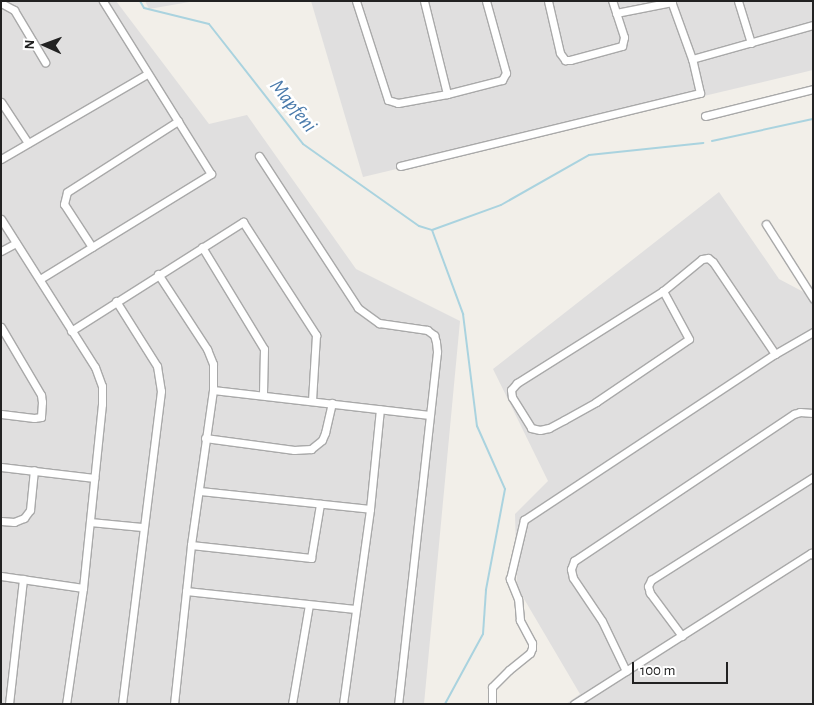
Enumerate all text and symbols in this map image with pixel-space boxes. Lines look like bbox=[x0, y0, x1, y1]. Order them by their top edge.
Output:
north arrow bbox=[20, 20, 70, 70]
text: N bbox=[23, 39, 37, 50]
water label: Mapfeni bbox=[264, 74, 322, 138]
scale bar bbox=[634, 652, 730, 684]
text: 100 m bbox=[640, 663, 675, 678]

